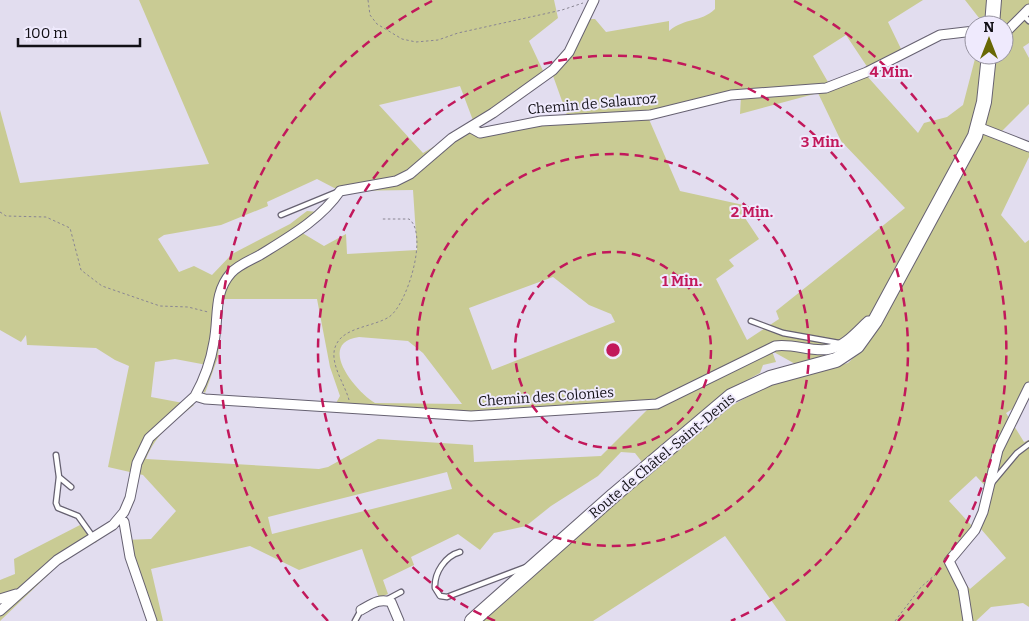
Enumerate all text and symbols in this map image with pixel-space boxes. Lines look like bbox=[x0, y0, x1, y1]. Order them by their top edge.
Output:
scale bar bbox=[18, 15, 140, 47]
north arrow bbox=[964, 15, 1014, 65]
text: N bbox=[984, 19, 995, 36]
text: 100 m bbox=[25, 24, 68, 42]
text: 4 Min. bbox=[869, 63, 913, 81]
street label: Chemin de Salauroz bbox=[527, 90, 658, 118]
text: 3 Min. bbox=[801, 133, 843, 151]
text: 2 Min. bbox=[731, 203, 773, 221]
text: 1 Min. bbox=[662, 272, 702, 290]
centre of rings bbox=[604, 341, 622, 359]
street label: Chemin des Colonies bbox=[478, 384, 614, 410]
street label: Route de Châtel-Saint-Denis bbox=[586, 390, 738, 522]

